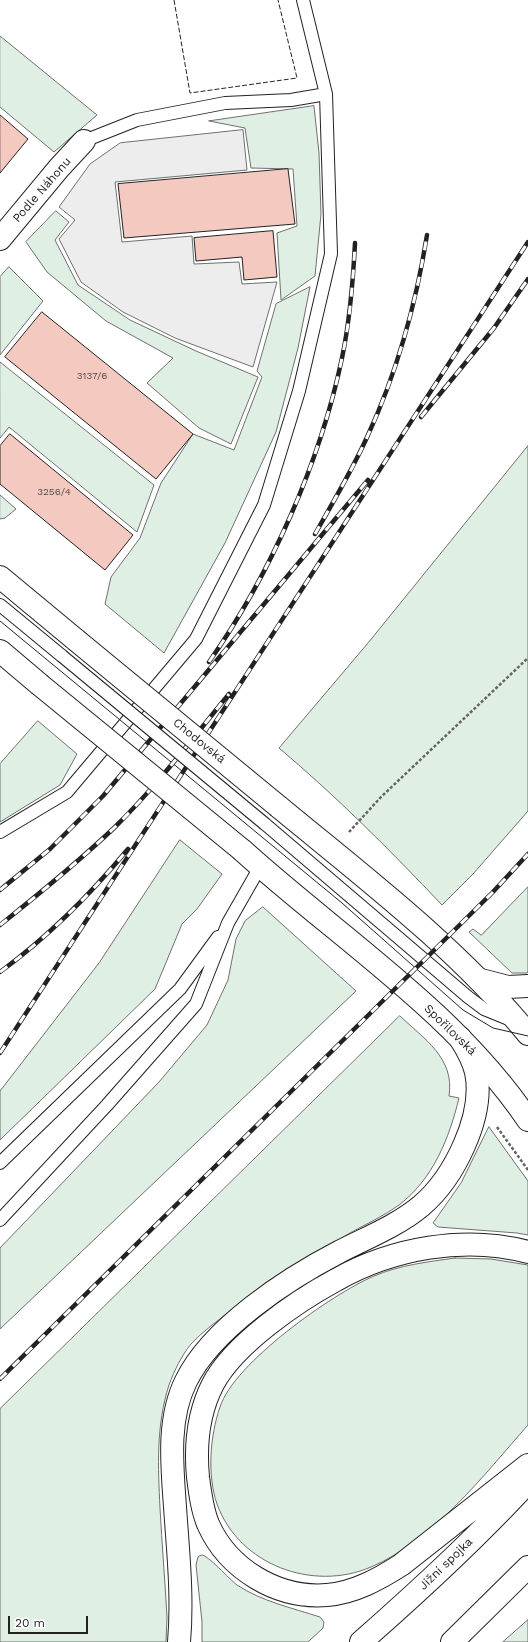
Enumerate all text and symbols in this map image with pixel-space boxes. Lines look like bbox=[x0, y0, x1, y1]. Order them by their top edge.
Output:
street label: Podle Náhonu bbox=[10, 154, 74, 226]
house number: 3137/6 bbox=[77, 370, 107, 382]
house number: 3256/4 bbox=[37, 486, 71, 498]
street label: Chodovská bbox=[170, 715, 228, 767]
street label: Spořilovská bbox=[421, 1001, 479, 1059]
street label: Jižní spojka bbox=[416, 1535, 476, 1593]
scale bar bbox=[10, 1608, 90, 1634]
text: 20 m bbox=[15, 1616, 45, 1630]

